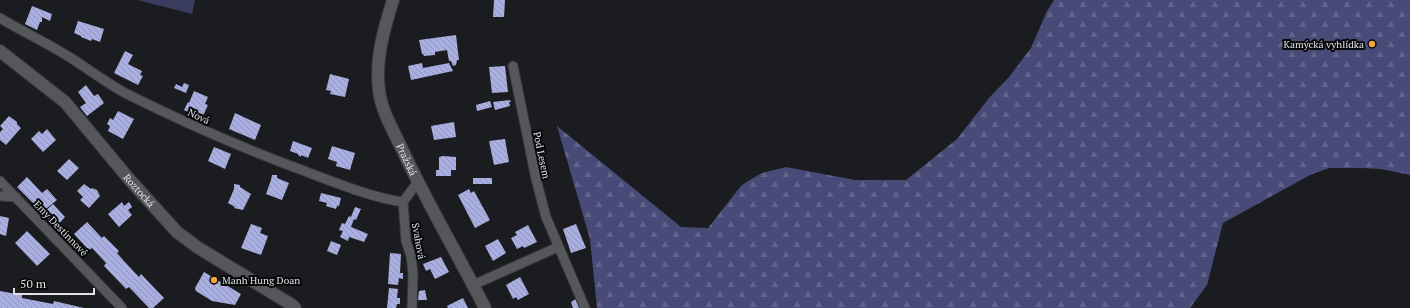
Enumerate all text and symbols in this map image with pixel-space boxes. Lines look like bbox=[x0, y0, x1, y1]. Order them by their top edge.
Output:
place label: Kamýcká vyhlídka bbox=[1284, 38, 1364, 51]
marker: Kamýcká vyhlídka bbox=[1367, 39, 1377, 49]
street label: Nová bbox=[186, 106, 212, 127]
street label: Pod Lesem bbox=[530, 130, 553, 180]
street label: Pražská bbox=[393, 141, 420, 178]
street label: Roztocká bbox=[120, 171, 157, 210]
street label: Emy Destinnové bbox=[31, 198, 90, 259]
street label: Svahová bbox=[409, 222, 428, 260]
scale bar bbox=[14, 270, 94, 296]
place label: Manh Hung Doan bbox=[222, 274, 300, 287]
marker: Manh Hung Doan bbox=[209, 275, 219, 285]
text: 50 m bbox=[20, 276, 47, 291]

